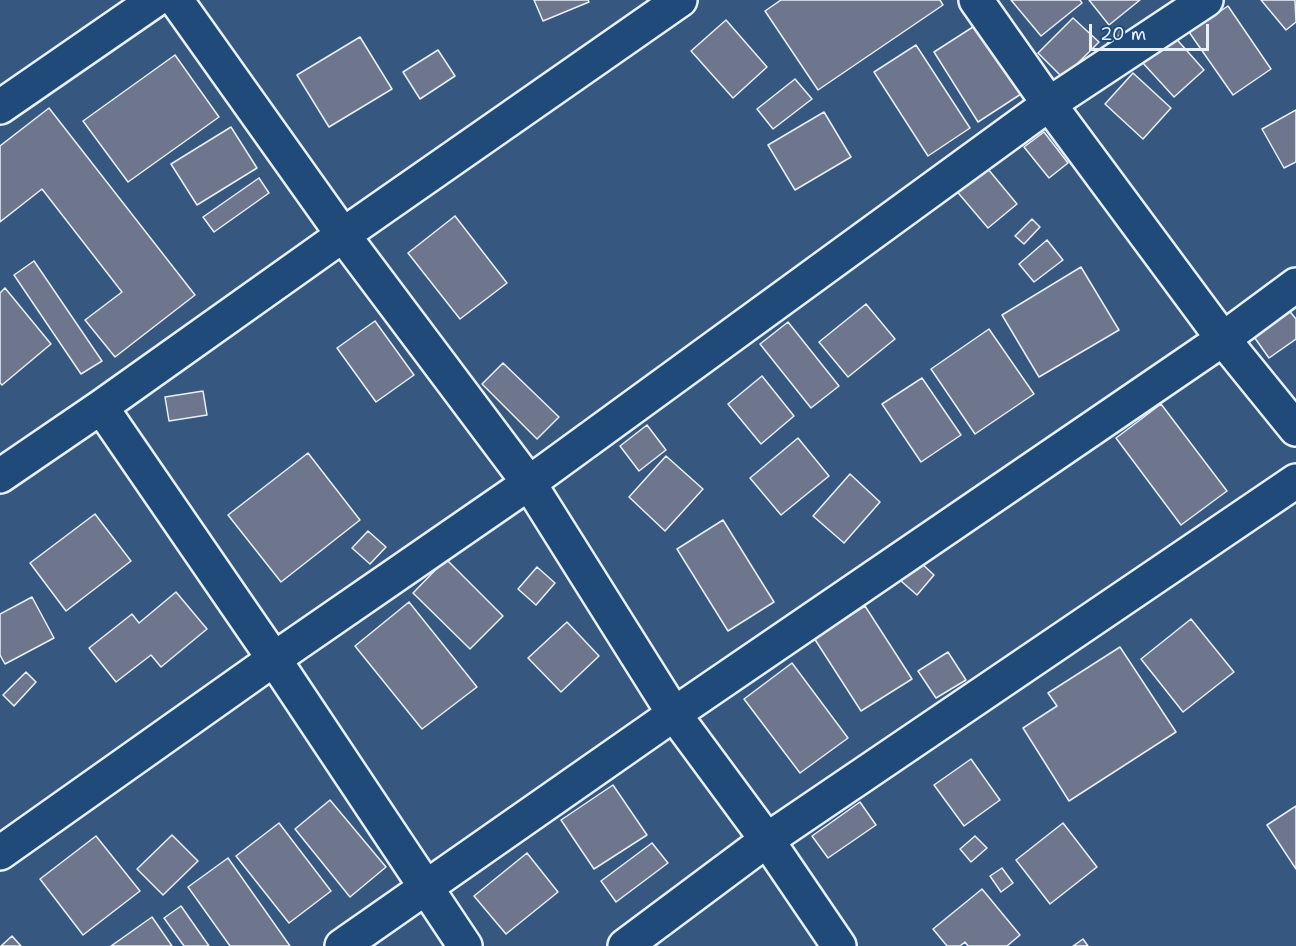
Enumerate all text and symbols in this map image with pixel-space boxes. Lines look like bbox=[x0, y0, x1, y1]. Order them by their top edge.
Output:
scale bar bbox=[1092, 12, 1212, 50]
text: 20 m bbox=[1100, 22, 1146, 46]

